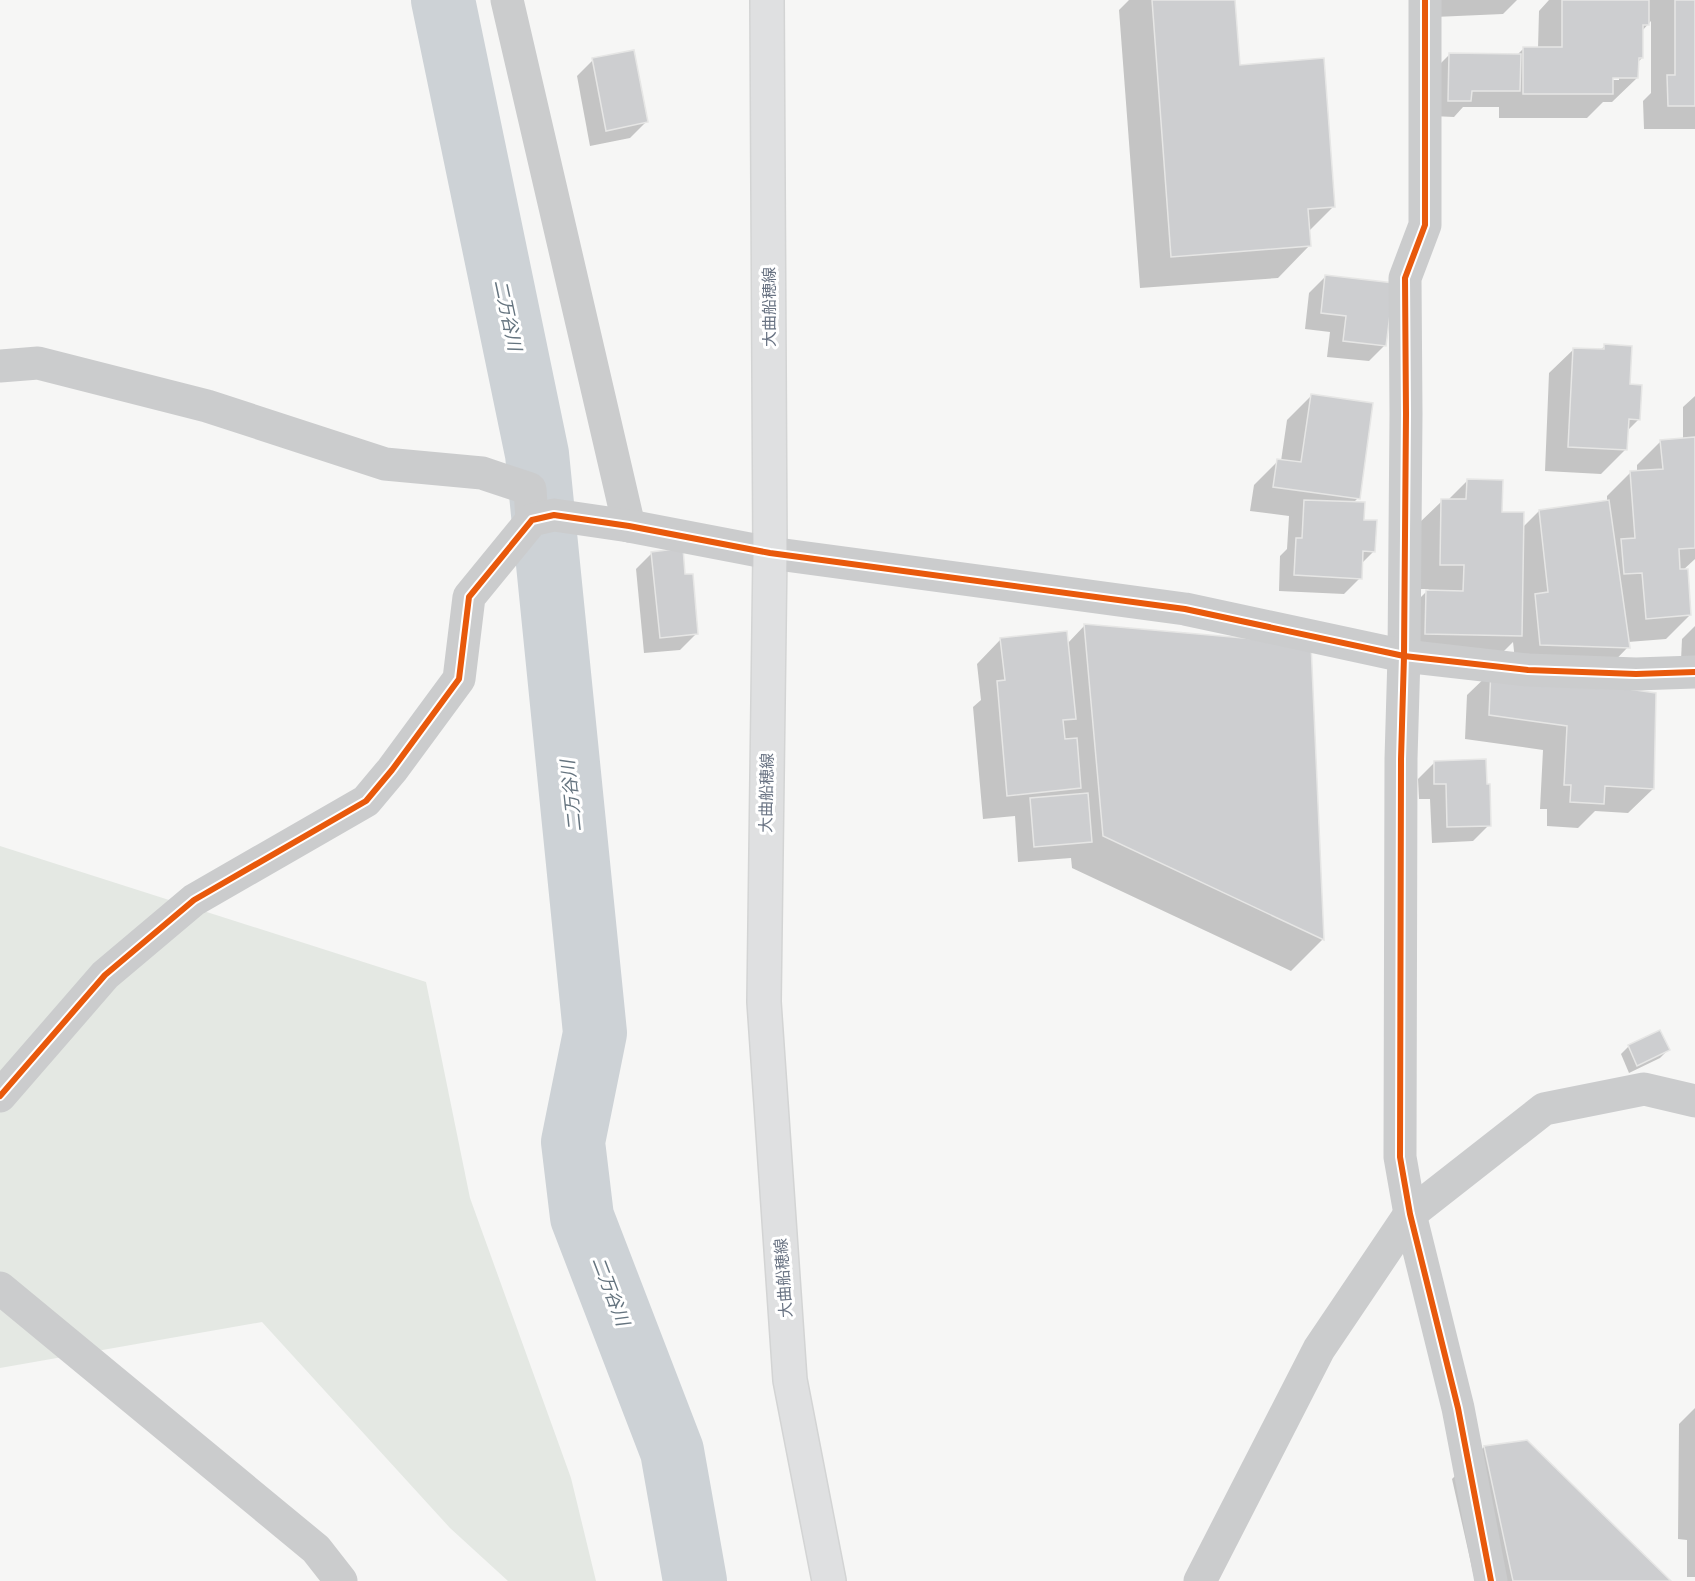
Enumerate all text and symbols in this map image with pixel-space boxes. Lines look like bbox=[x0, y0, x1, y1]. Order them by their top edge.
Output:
street label: 大曲船穂線 bbox=[760, 267, 778, 347]
water label: 二万谷川 bbox=[490, 278, 526, 354]
street label: 大曲船穂線 bbox=[756, 753, 776, 833]
water label: 二万谷川 bbox=[557, 757, 585, 833]
street label: 大曲船穂線 bbox=[771, 1237, 795, 1319]
water label: 二万谷川 bbox=[588, 1254, 634, 1330]

